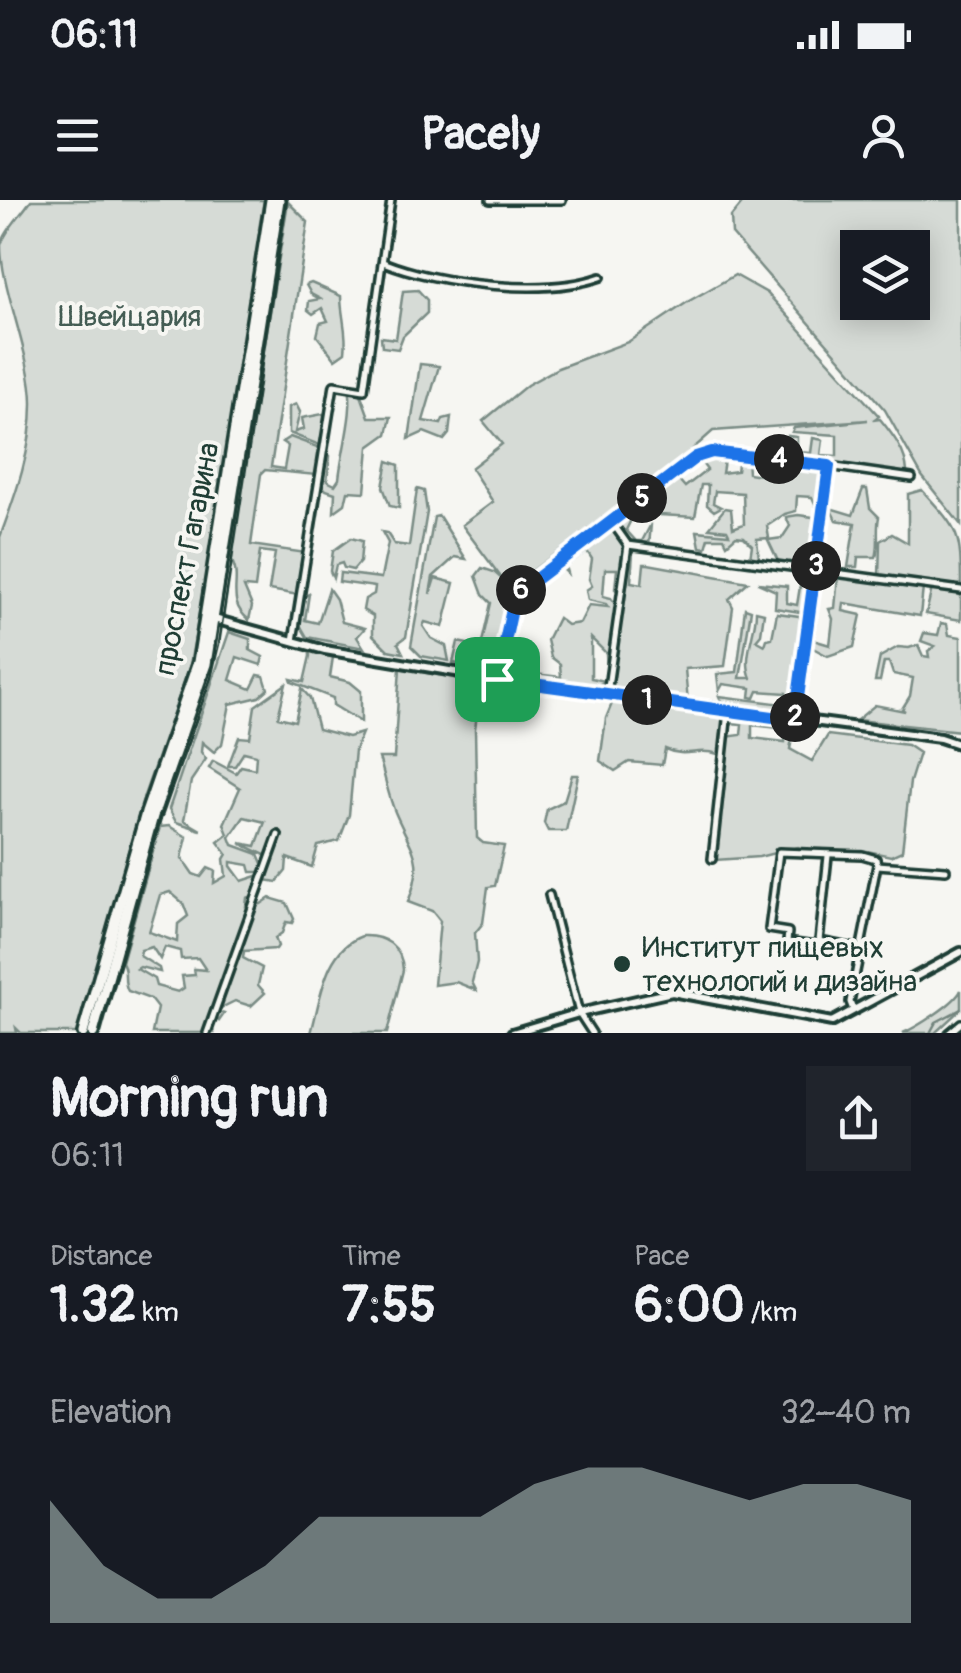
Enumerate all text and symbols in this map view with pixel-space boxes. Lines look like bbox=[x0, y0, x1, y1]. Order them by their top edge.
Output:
text: 06:11 bbox=[50, 11, 138, 59]
text: Pacely bbox=[421, 107, 540, 163]
icon: menu bbox=[50, 108, 105, 163]
icon: person bbox=[856, 108, 911, 163]
map controls bbox=[840, 230, 930, 320]
button: layers bbox=[840, 230, 930, 320]
park label: Швейцария bbox=[59, 298, 201, 335]
pin: 4 bbox=[754, 434, 804, 484]
street label: проспект Гагарина bbox=[146, 439, 228, 679]
text: 4 bbox=[771, 441, 787, 476]
pin: 5 bbox=[617, 473, 667, 523]
text: 5 bbox=[634, 480, 650, 515]
pin: 3 bbox=[791, 541, 841, 591]
text: 3 bbox=[808, 548, 824, 583]
pin: 6 bbox=[496, 565, 546, 615]
text: 6 bbox=[513, 572, 529, 607]
pin bbox=[455, 637, 540, 722]
icon: arrive bbox=[470, 652, 525, 707]
pin: 1 bbox=[622, 675, 672, 725]
text: 1 bbox=[642, 682, 652, 717]
pin: 2 bbox=[770, 692, 820, 742]
text: 2 bbox=[787, 699, 803, 734]
place label: Институт пищевых технологий и дизайна bbox=[642, 929, 917, 1000]
marker: Институт пищевых технологий и дизайна bbox=[611, 953, 633, 975]
text: Morning run bbox=[50, 1064, 328, 1133]
button: share bbox=[806, 1066, 911, 1171]
text: 06:11 bbox=[50, 1136, 124, 1176]
text: Distance bbox=[50, 1239, 152, 1274]
text: Time bbox=[342, 1239, 401, 1274]
text: Pace bbox=[634, 1239, 689, 1274]
text: 1.32 bbox=[50, 1274, 136, 1337]
text: 7:55 bbox=[342, 1274, 436, 1337]
text: 6:00 bbox=[634, 1274, 745, 1337]
text: km bbox=[136, 1295, 179, 1330]
text: /km bbox=[745, 1295, 797, 1330]
text: Elevation bbox=[50, 1393, 172, 1433]
text: 32–40 m bbox=[781, 1393, 911, 1433]

